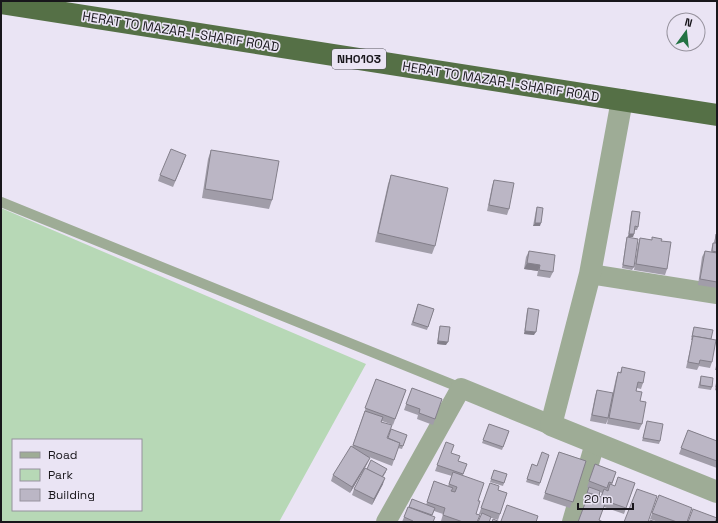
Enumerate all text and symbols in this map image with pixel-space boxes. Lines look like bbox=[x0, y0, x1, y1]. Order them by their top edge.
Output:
street label: HERAT TO MAZAR-I-SHARIF ROAD bbox=[81, 8, 281, 55]
north arrow bbox=[666, 12, 706, 52]
text: N bbox=[683, 15, 694, 30]
road number: NH0103 bbox=[332, 49, 386, 69]
street label: HERAT TO MAZAR-I-SHARIF ROAD bbox=[401, 58, 601, 105]
legend bbox=[12, 439, 142, 511]
text: Road bbox=[48, 447, 77, 463]
text: Park bbox=[48, 467, 73, 483]
scale bar bbox=[578, 485, 633, 511]
text: Building bbox=[48, 487, 95, 503]
text: 20 m bbox=[584, 491, 612, 507]

